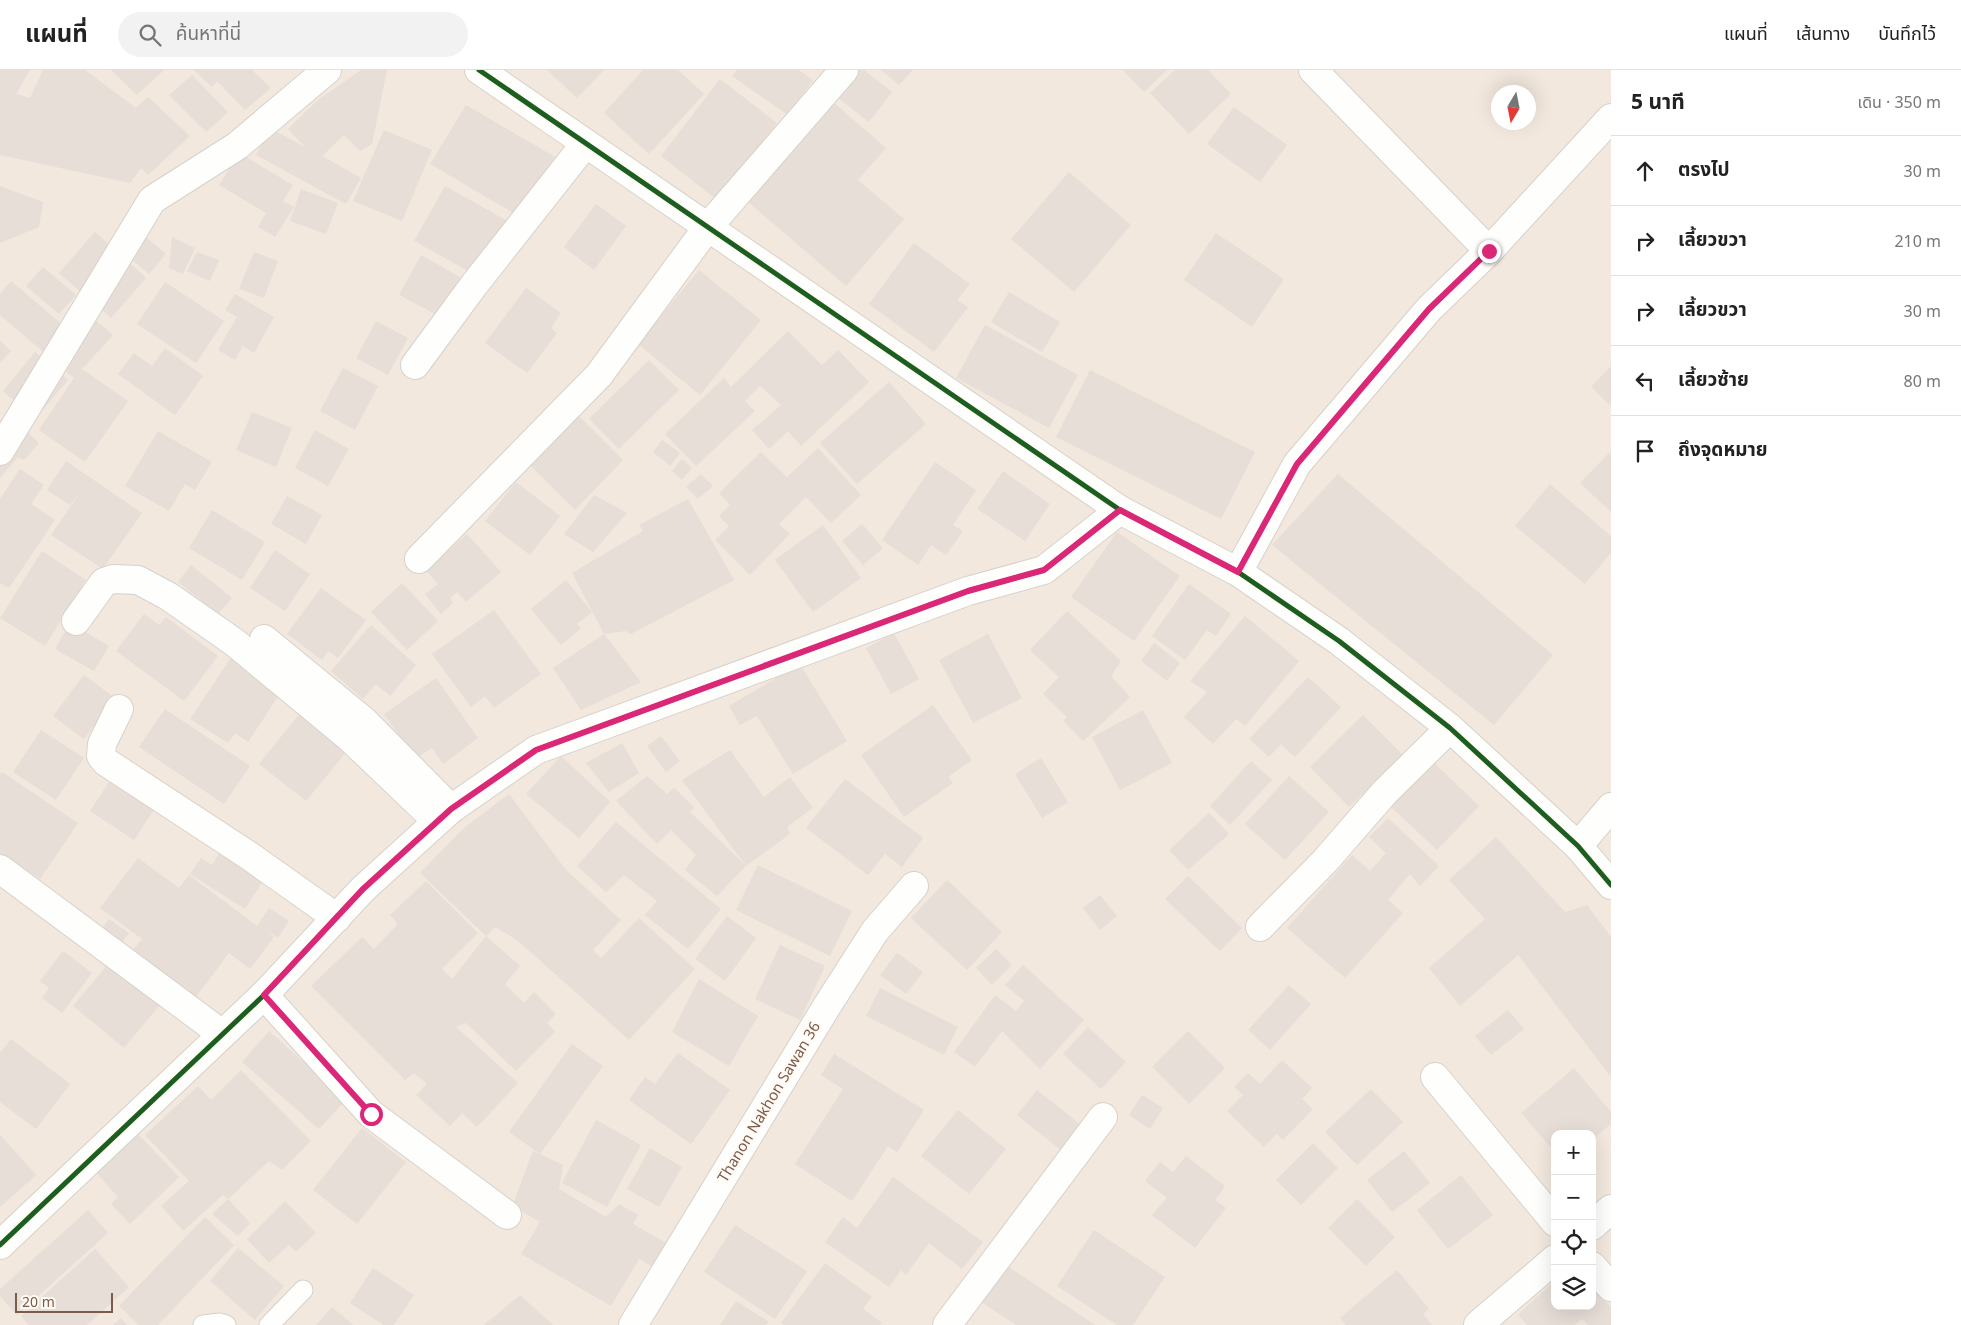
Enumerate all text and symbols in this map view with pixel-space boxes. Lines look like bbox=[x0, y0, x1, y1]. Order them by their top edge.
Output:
search box bbox=[118, 12, 468, 57]
text: แผนที่ bbox=[25, 16, 88, 49]
text: ค้นหาที่นี่ bbox=[176, 20, 241, 46]
icon: search bbox=[136, 21, 164, 49]
text: แผนที่ bbox=[1724, 21, 1768, 45]
text: เส้นทาง bbox=[1796, 21, 1850, 45]
text: บันทึกไว้ bbox=[1878, 21, 1936, 45]
north arrow bbox=[1491, 85, 1536, 130]
text: 5 นาที bbox=[1631, 87, 1685, 115]
text: เดิน · 350 m bbox=[1858, 91, 1941, 113]
text: ตรงไป bbox=[1678, 156, 1730, 182]
icon: ahead bbox=[1631, 157, 1659, 185]
text: 30 m bbox=[1904, 160, 1941, 182]
text: เลี้ยวขวา bbox=[1678, 226, 1747, 252]
icon: right bbox=[1631, 227, 1659, 255]
text: 210 m bbox=[1894, 230, 1941, 252]
route end bbox=[1478, 240, 1501, 263]
text: เลี้ยวขวา bbox=[1678, 296, 1747, 322]
icon: right bbox=[1631, 297, 1659, 325]
text: 30 m bbox=[1904, 300, 1941, 322]
text: เลี้ยวซ้าย bbox=[1678, 366, 1749, 392]
icon: left bbox=[1631, 367, 1659, 395]
text: 80 m bbox=[1904, 370, 1941, 392]
text: ถึงจุดหมาย bbox=[1678, 436, 1768, 462]
icon: arrive bbox=[1631, 437, 1659, 465]
street label: Thanon Nakhon Sawan 36 bbox=[712, 1017, 824, 1186]
route start bbox=[360, 1103, 383, 1126]
map controls bbox=[1551, 1130, 1596, 1310]
button: + bbox=[1551, 1130, 1596, 1175]
button: − bbox=[1551, 1175, 1596, 1220]
button: locate bbox=[1551, 1220, 1596, 1265]
button: layers bbox=[1551, 1265, 1596, 1310]
scale bar bbox=[15, 1290, 112, 1313]
text: 20 m bbox=[22, 1292, 55, 1311]

